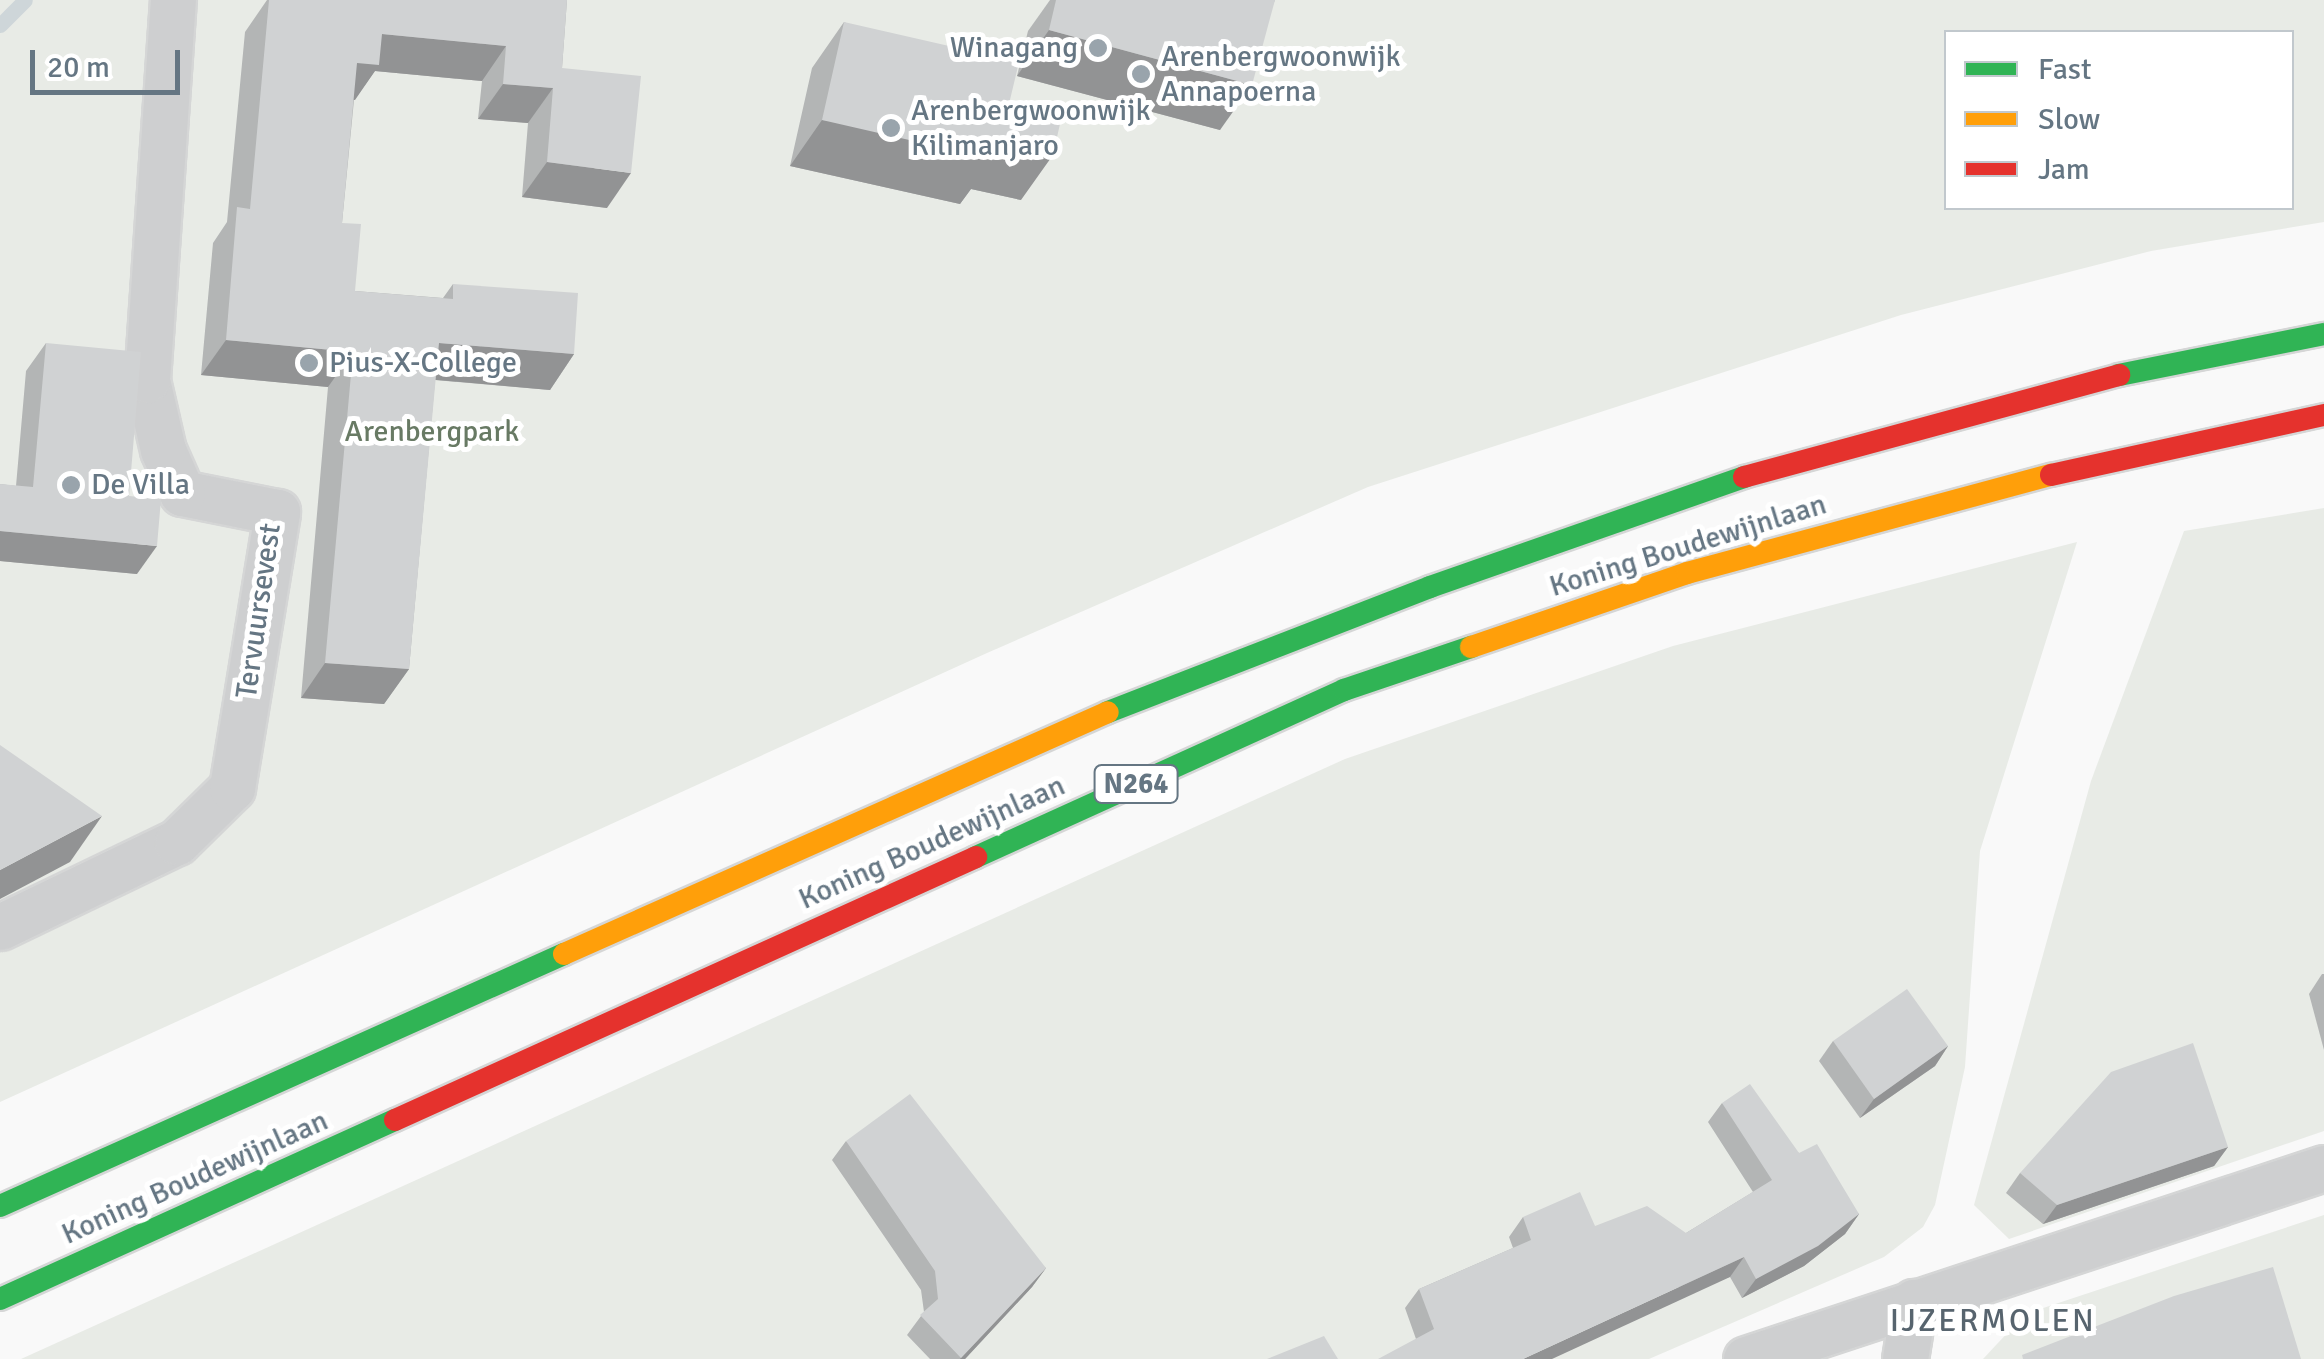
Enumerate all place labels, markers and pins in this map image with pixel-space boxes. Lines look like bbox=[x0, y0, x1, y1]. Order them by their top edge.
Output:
place label: Winagang bbox=[950, 30, 1078, 66]
marker: Winagang bbox=[1087, 37, 1109, 59]
place label: Arenbergwoonwijk Annapoerna bbox=[1161, 39, 1401, 110]
marker: Arenbergwoonwijk Annapoerna bbox=[1130, 63, 1152, 85]
place label: Arenbergwoonwijk Kilimanjaro bbox=[911, 93, 1151, 164]
marker: Arenbergwoonwijk Kilimanjaro bbox=[880, 117, 902, 139]
place label: Pius-X-College bbox=[329, 345, 517, 381]
marker: Pius-X-College bbox=[298, 352, 320, 374]
place label: De Villa bbox=[91, 467, 190, 503]
marker: De Villa bbox=[60, 474, 82, 496]

